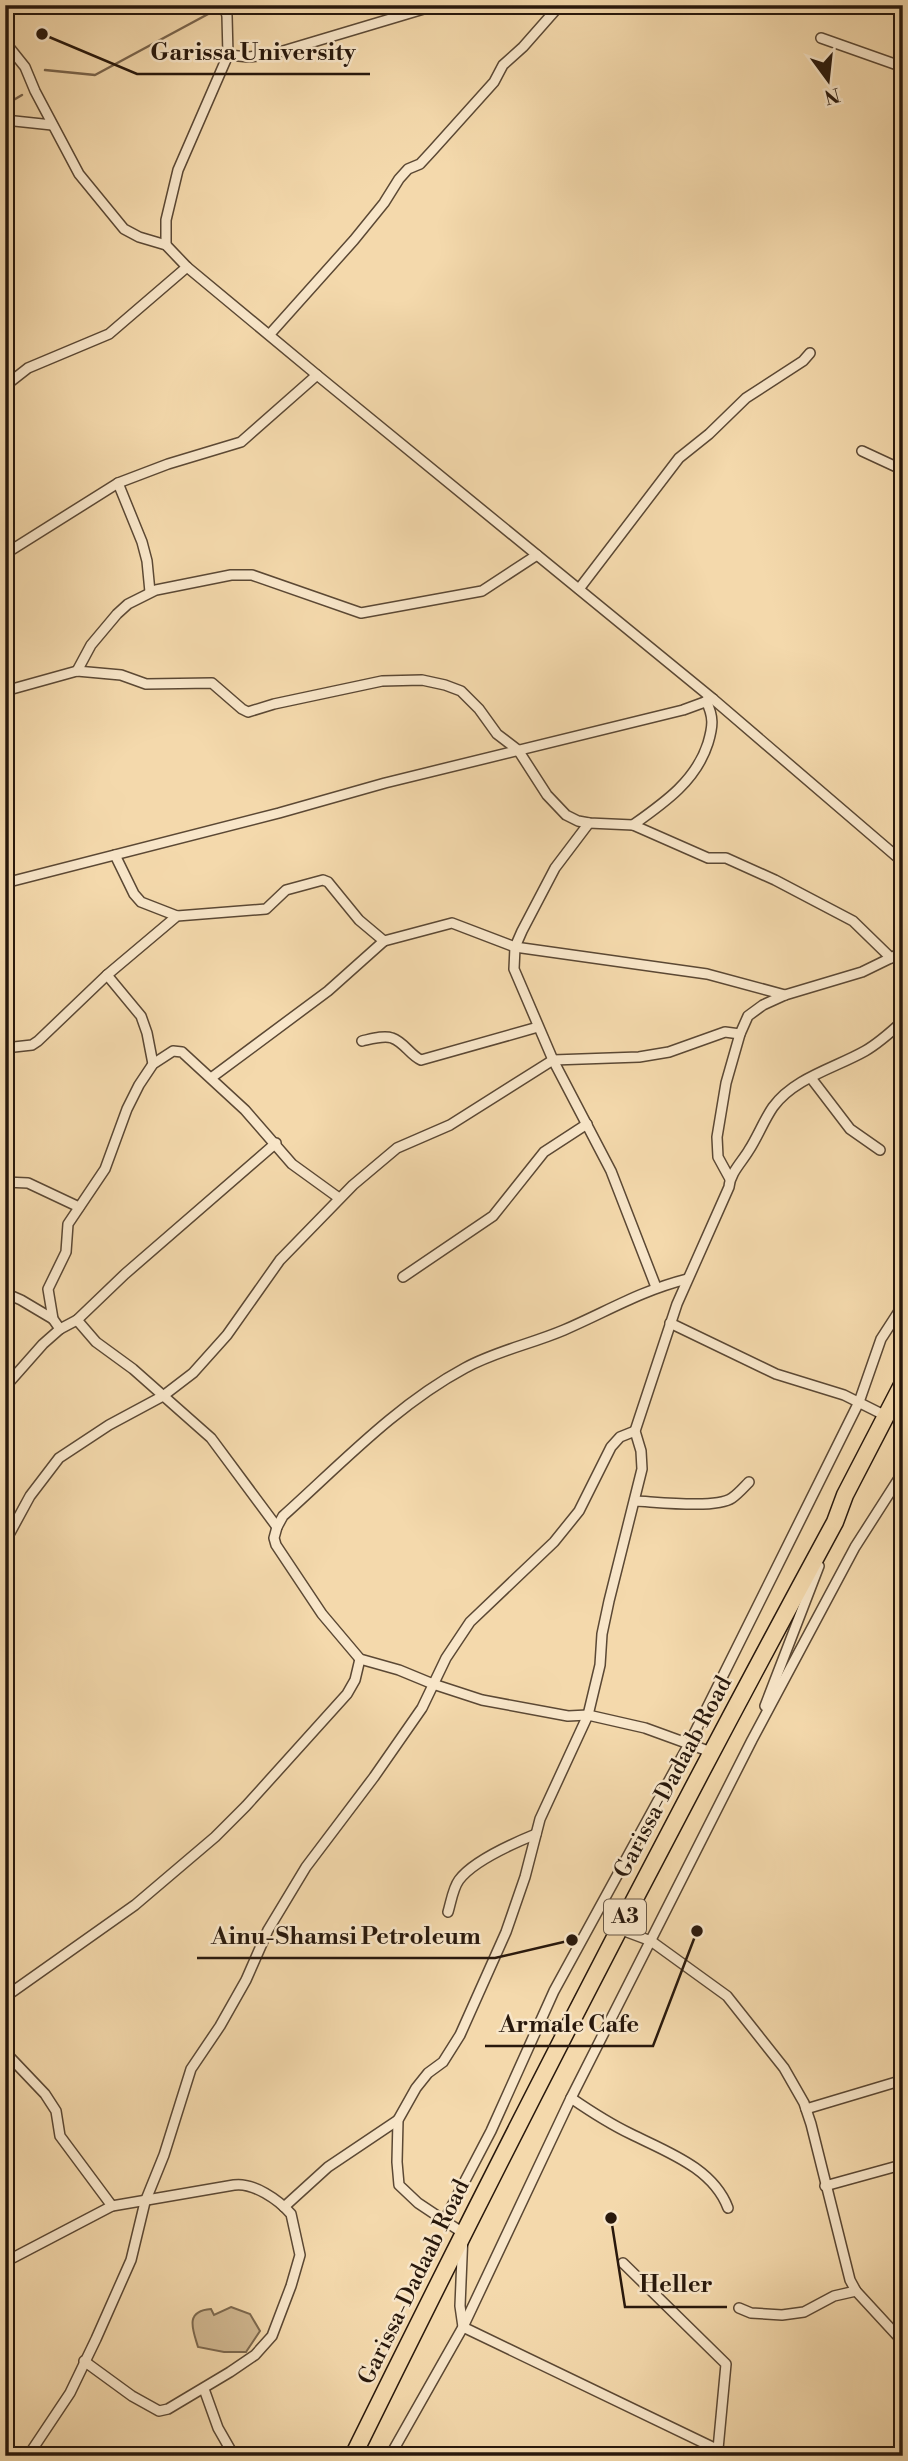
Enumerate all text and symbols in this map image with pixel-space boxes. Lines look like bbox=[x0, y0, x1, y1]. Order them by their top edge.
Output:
callout: Garissa University bbox=[137, 29, 370, 74]
text: Garissa University bbox=[150, 38, 357, 68]
north arrow bbox=[792, 46, 862, 116]
text: N bbox=[822, 82, 843, 109]
street label: Garissa-Dadaab Road bbox=[608, 1671, 738, 1883]
road number: A3 bbox=[604, 1899, 646, 1934]
callout: Ainu-Shamsi Petroleum bbox=[197, 1913, 495, 1958]
text: Ainu-Shamsi Petroleum bbox=[210, 1922, 481, 1952]
callout: Armale Cafe bbox=[485, 2001, 653, 2046]
text: Armale Cafe bbox=[498, 2010, 639, 2040]
street label: Garissa-Dadaab Road bbox=[352, 2175, 476, 2389]
callout: Heller bbox=[625, 2262, 727, 2307]
text: Heller bbox=[639, 2270, 713, 2300]

